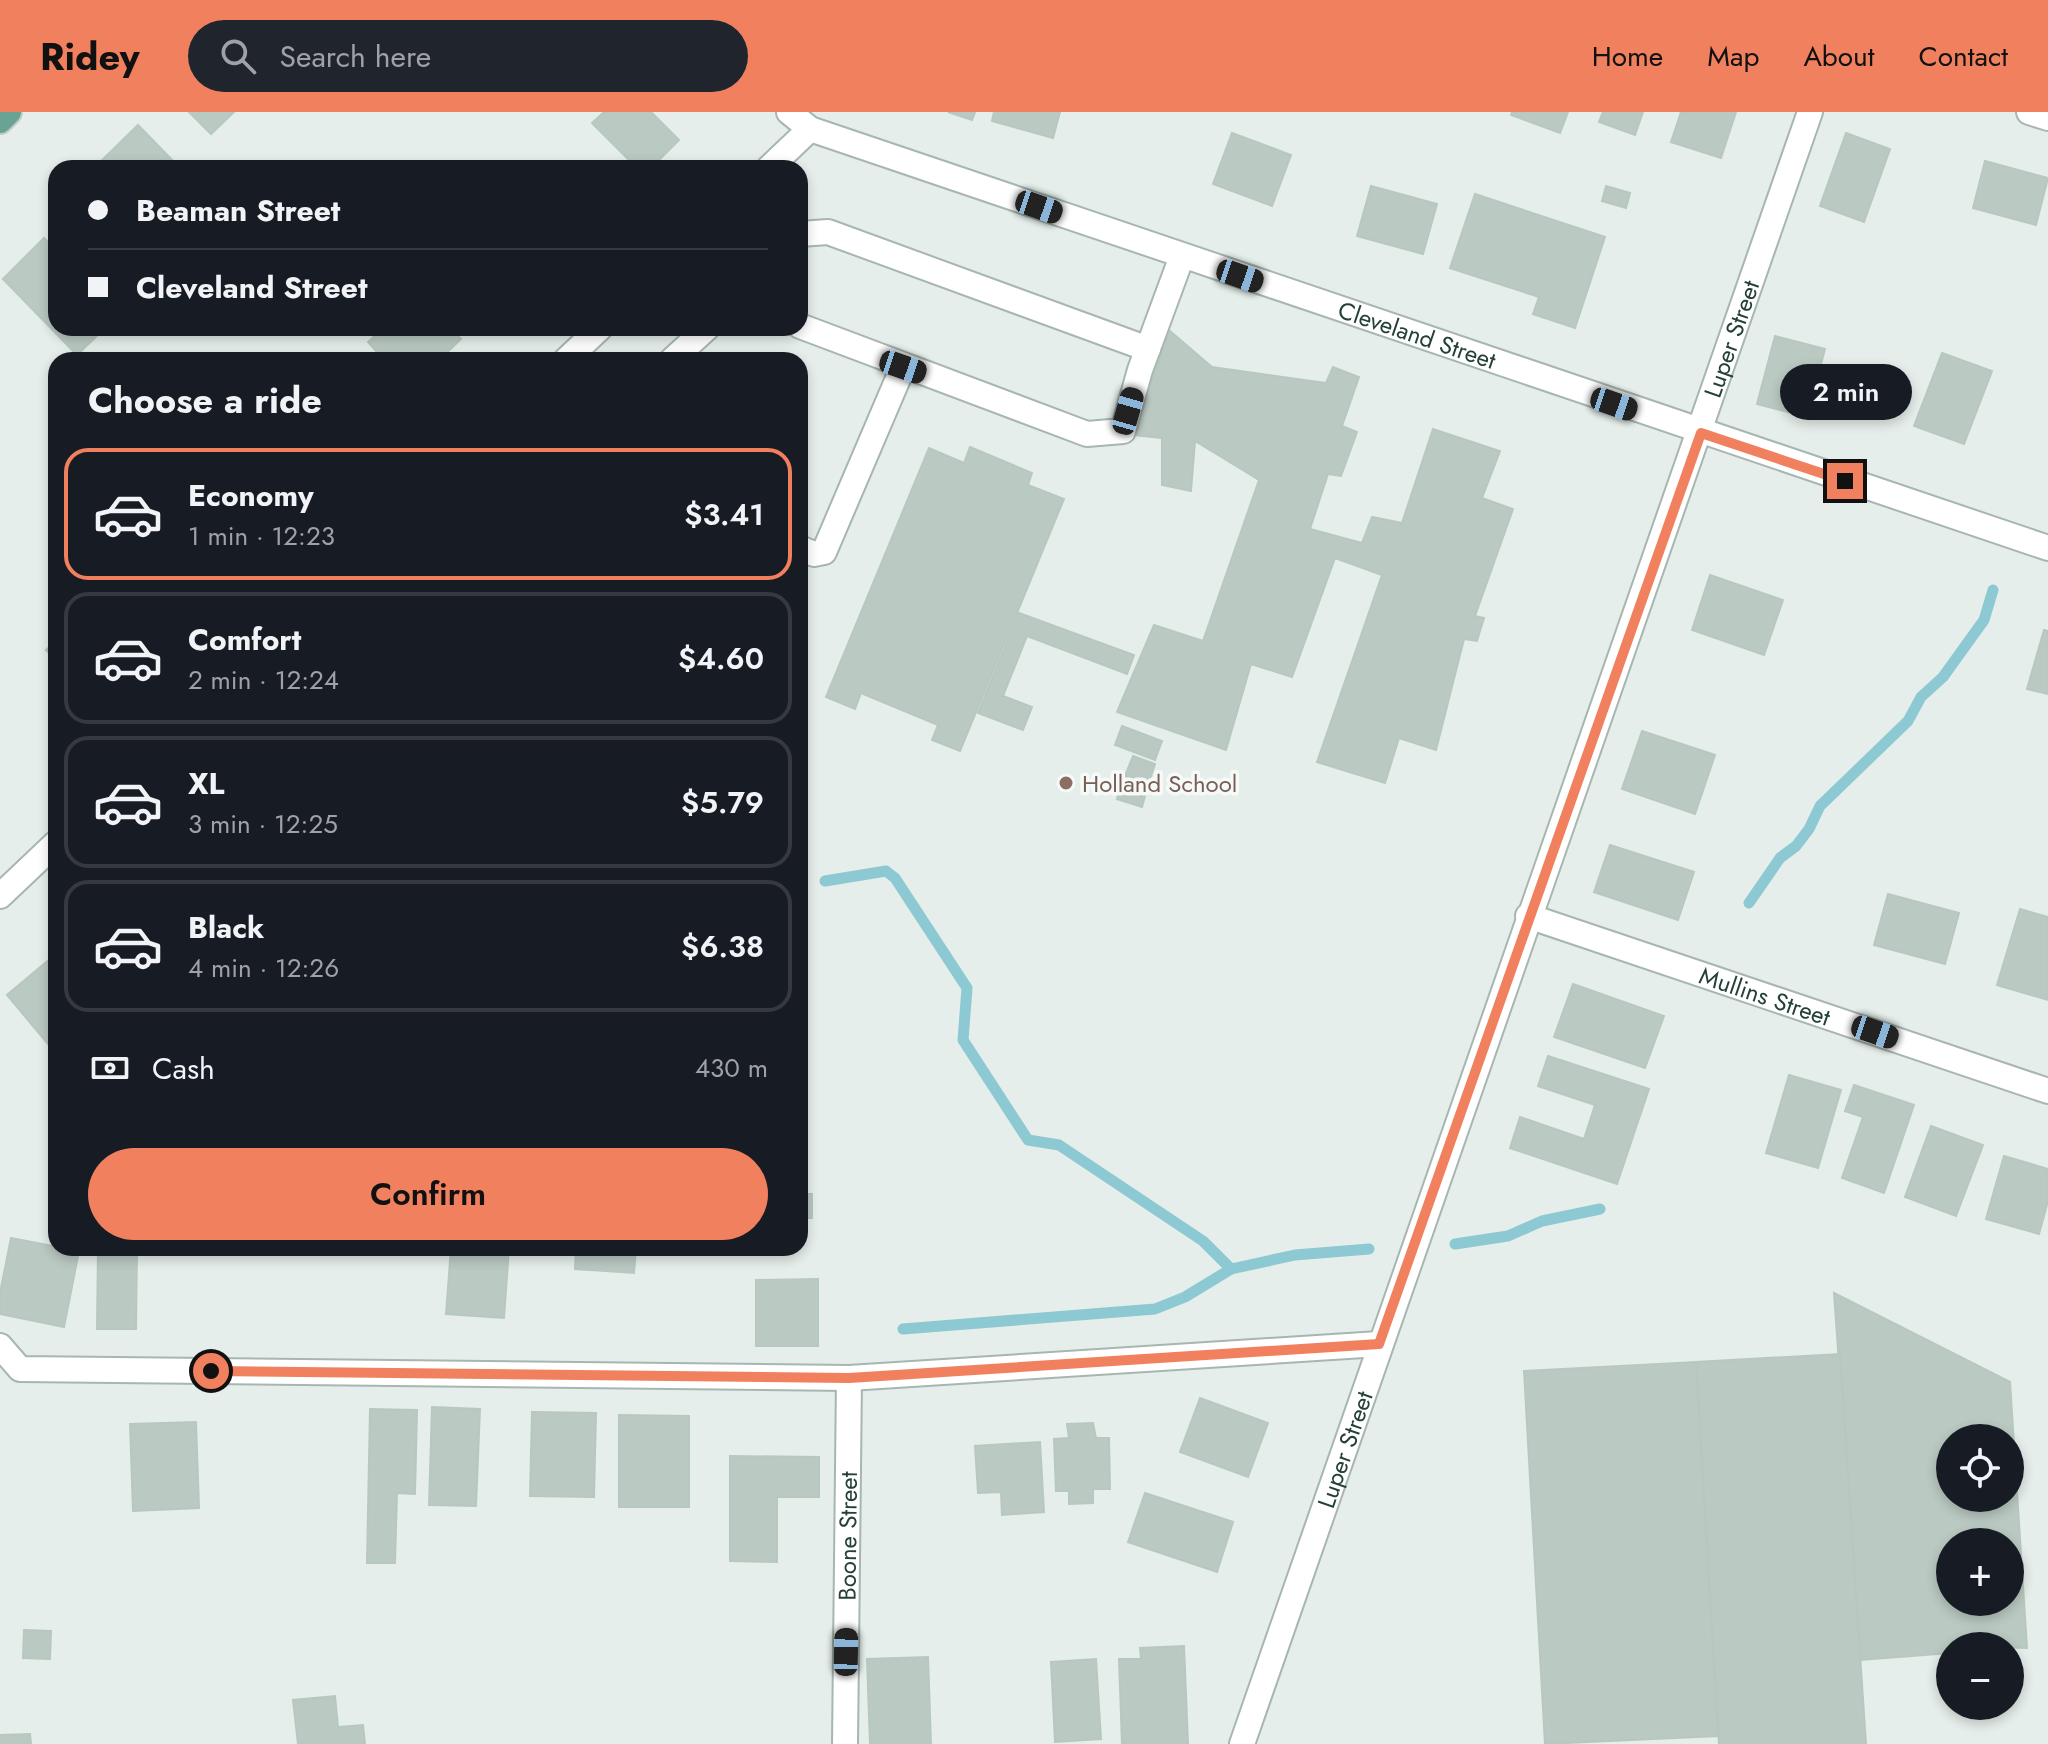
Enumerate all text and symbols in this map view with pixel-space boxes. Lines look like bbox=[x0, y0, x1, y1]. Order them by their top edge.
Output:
search box bbox=[188, 20, 748, 92]
text: Ridey bbox=[40, 29, 140, 84]
icon: search bbox=[216, 34, 260, 78]
text: Search here bbox=[280, 35, 431, 78]
text: Home bbox=[1592, 36, 1663, 77]
text: Map bbox=[1707, 36, 1759, 77]
text: About bbox=[1803, 36, 1875, 77]
text: Contact bbox=[1919, 36, 2008, 77]
car bbox=[1012, 188, 1066, 226]
text: Beaman Street bbox=[136, 189, 340, 232]
car bbox=[1213, 257, 1267, 295]
text: Cleveland Street bbox=[136, 266, 368, 309]
street label: Luper Street bbox=[1695, 275, 1768, 402]
street label: Cleveland Street bbox=[1334, 292, 1501, 378]
car bbox=[876, 348, 930, 386]
callout: 2 min bbox=[1779, 365, 1911, 421]
text: 2 min bbox=[1813, 373, 1879, 411]
text: Choose a ride bbox=[88, 374, 322, 426]
car bbox=[1110, 385, 1146, 437]
car bbox=[1587, 385, 1641, 423]
route end bbox=[1827, 463, 1863, 499]
text: Economy bbox=[188, 474, 314, 517]
icon: car bbox=[92, 478, 164, 550]
text: $3.41 bbox=[684, 493, 764, 536]
text: 1 min · 12:23 bbox=[188, 517, 335, 555]
text: Comfort bbox=[188, 618, 301, 661]
icon: car bbox=[92, 622, 164, 694]
text: $4.60 bbox=[678, 637, 764, 680]
text: 2 min · 12:24 bbox=[188, 661, 339, 699]
text: XL bbox=[188, 762, 224, 805]
icon: car bbox=[92, 766, 164, 838]
place label: Holland School bbox=[1082, 766, 1237, 801]
marker: Holland School bbox=[1057, 774, 1075, 792]
text: $5.79 bbox=[681, 781, 764, 824]
text: 3 min · 12:25 bbox=[188, 805, 338, 843]
text: Black bbox=[188, 906, 264, 949]
icon: car bbox=[92, 910, 164, 982]
text: $6.38 bbox=[681, 925, 764, 968]
text: 4 min · 12:26 bbox=[188, 949, 339, 987]
street label: Mullins Street bbox=[1695, 957, 1835, 1034]
car bbox=[1848, 1013, 1902, 1051]
icon: cash bbox=[88, 1046, 132, 1090]
text: Cash bbox=[152, 1047, 215, 1090]
text: 430 m bbox=[695, 1049, 768, 1087]
button: Confirm bbox=[88, 1148, 768, 1240]
route start bbox=[193, 1353, 229, 1389]
street label: Luper Street bbox=[1308, 1386, 1381, 1513]
map controls bbox=[1936, 1424, 2024, 1720]
button: locate bbox=[1936, 1424, 2024, 1512]
street label: Boone Street bbox=[829, 1471, 865, 1601]
button: + bbox=[1936, 1528, 2024, 1616]
car bbox=[834, 1628, 858, 1676]
button: − bbox=[1936, 1632, 2024, 1720]

